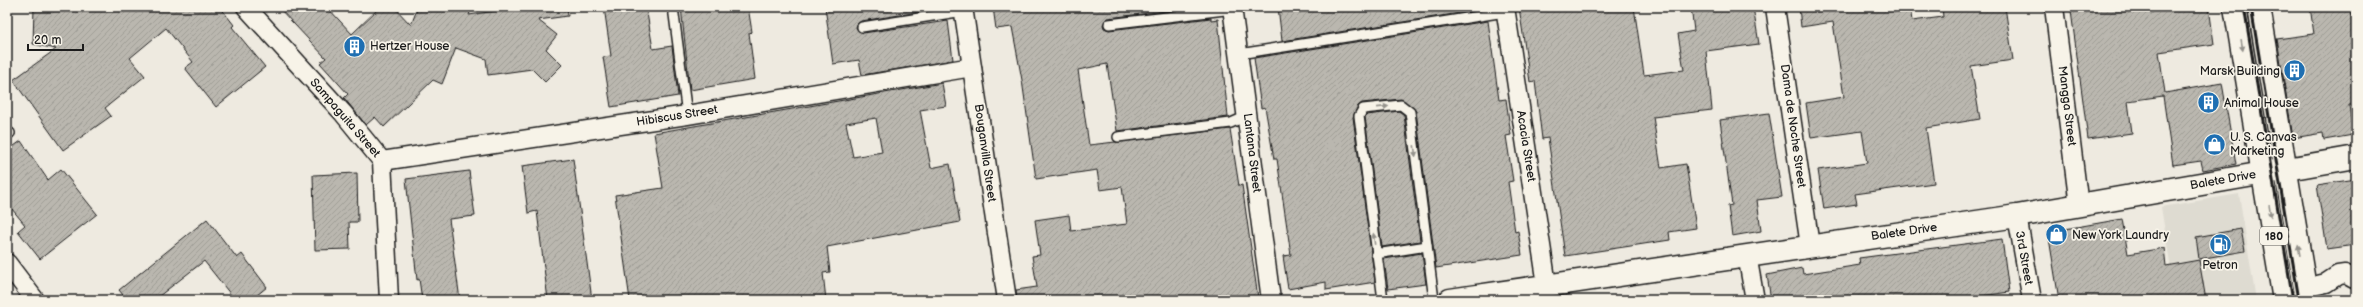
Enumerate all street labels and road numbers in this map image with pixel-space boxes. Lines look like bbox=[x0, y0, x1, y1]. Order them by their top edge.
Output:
street label: Dama de Noche Street bbox=[1777, 63, 1809, 189]
street label: Mangga Street bbox=[2055, 65, 2079, 147]
street label: Sampaguita Street bbox=[306, 75, 384, 161]
street label: Hibiscus Street bbox=[635, 102, 719, 130]
street label: Bouganvilla Street bbox=[971, 103, 999, 203]
street label: Acacia Street bbox=[1513, 109, 1539, 183]
street label: Lantana Street bbox=[1240, 113, 1264, 194]
street label: Balete Drive bbox=[2189, 167, 2257, 193]
street label: Balete Drive bbox=[1870, 220, 1938, 244]
road number: 180 bbox=[2260, 227, 2288, 245]
street label: 3rd Street bbox=[2012, 230, 2036, 286]

